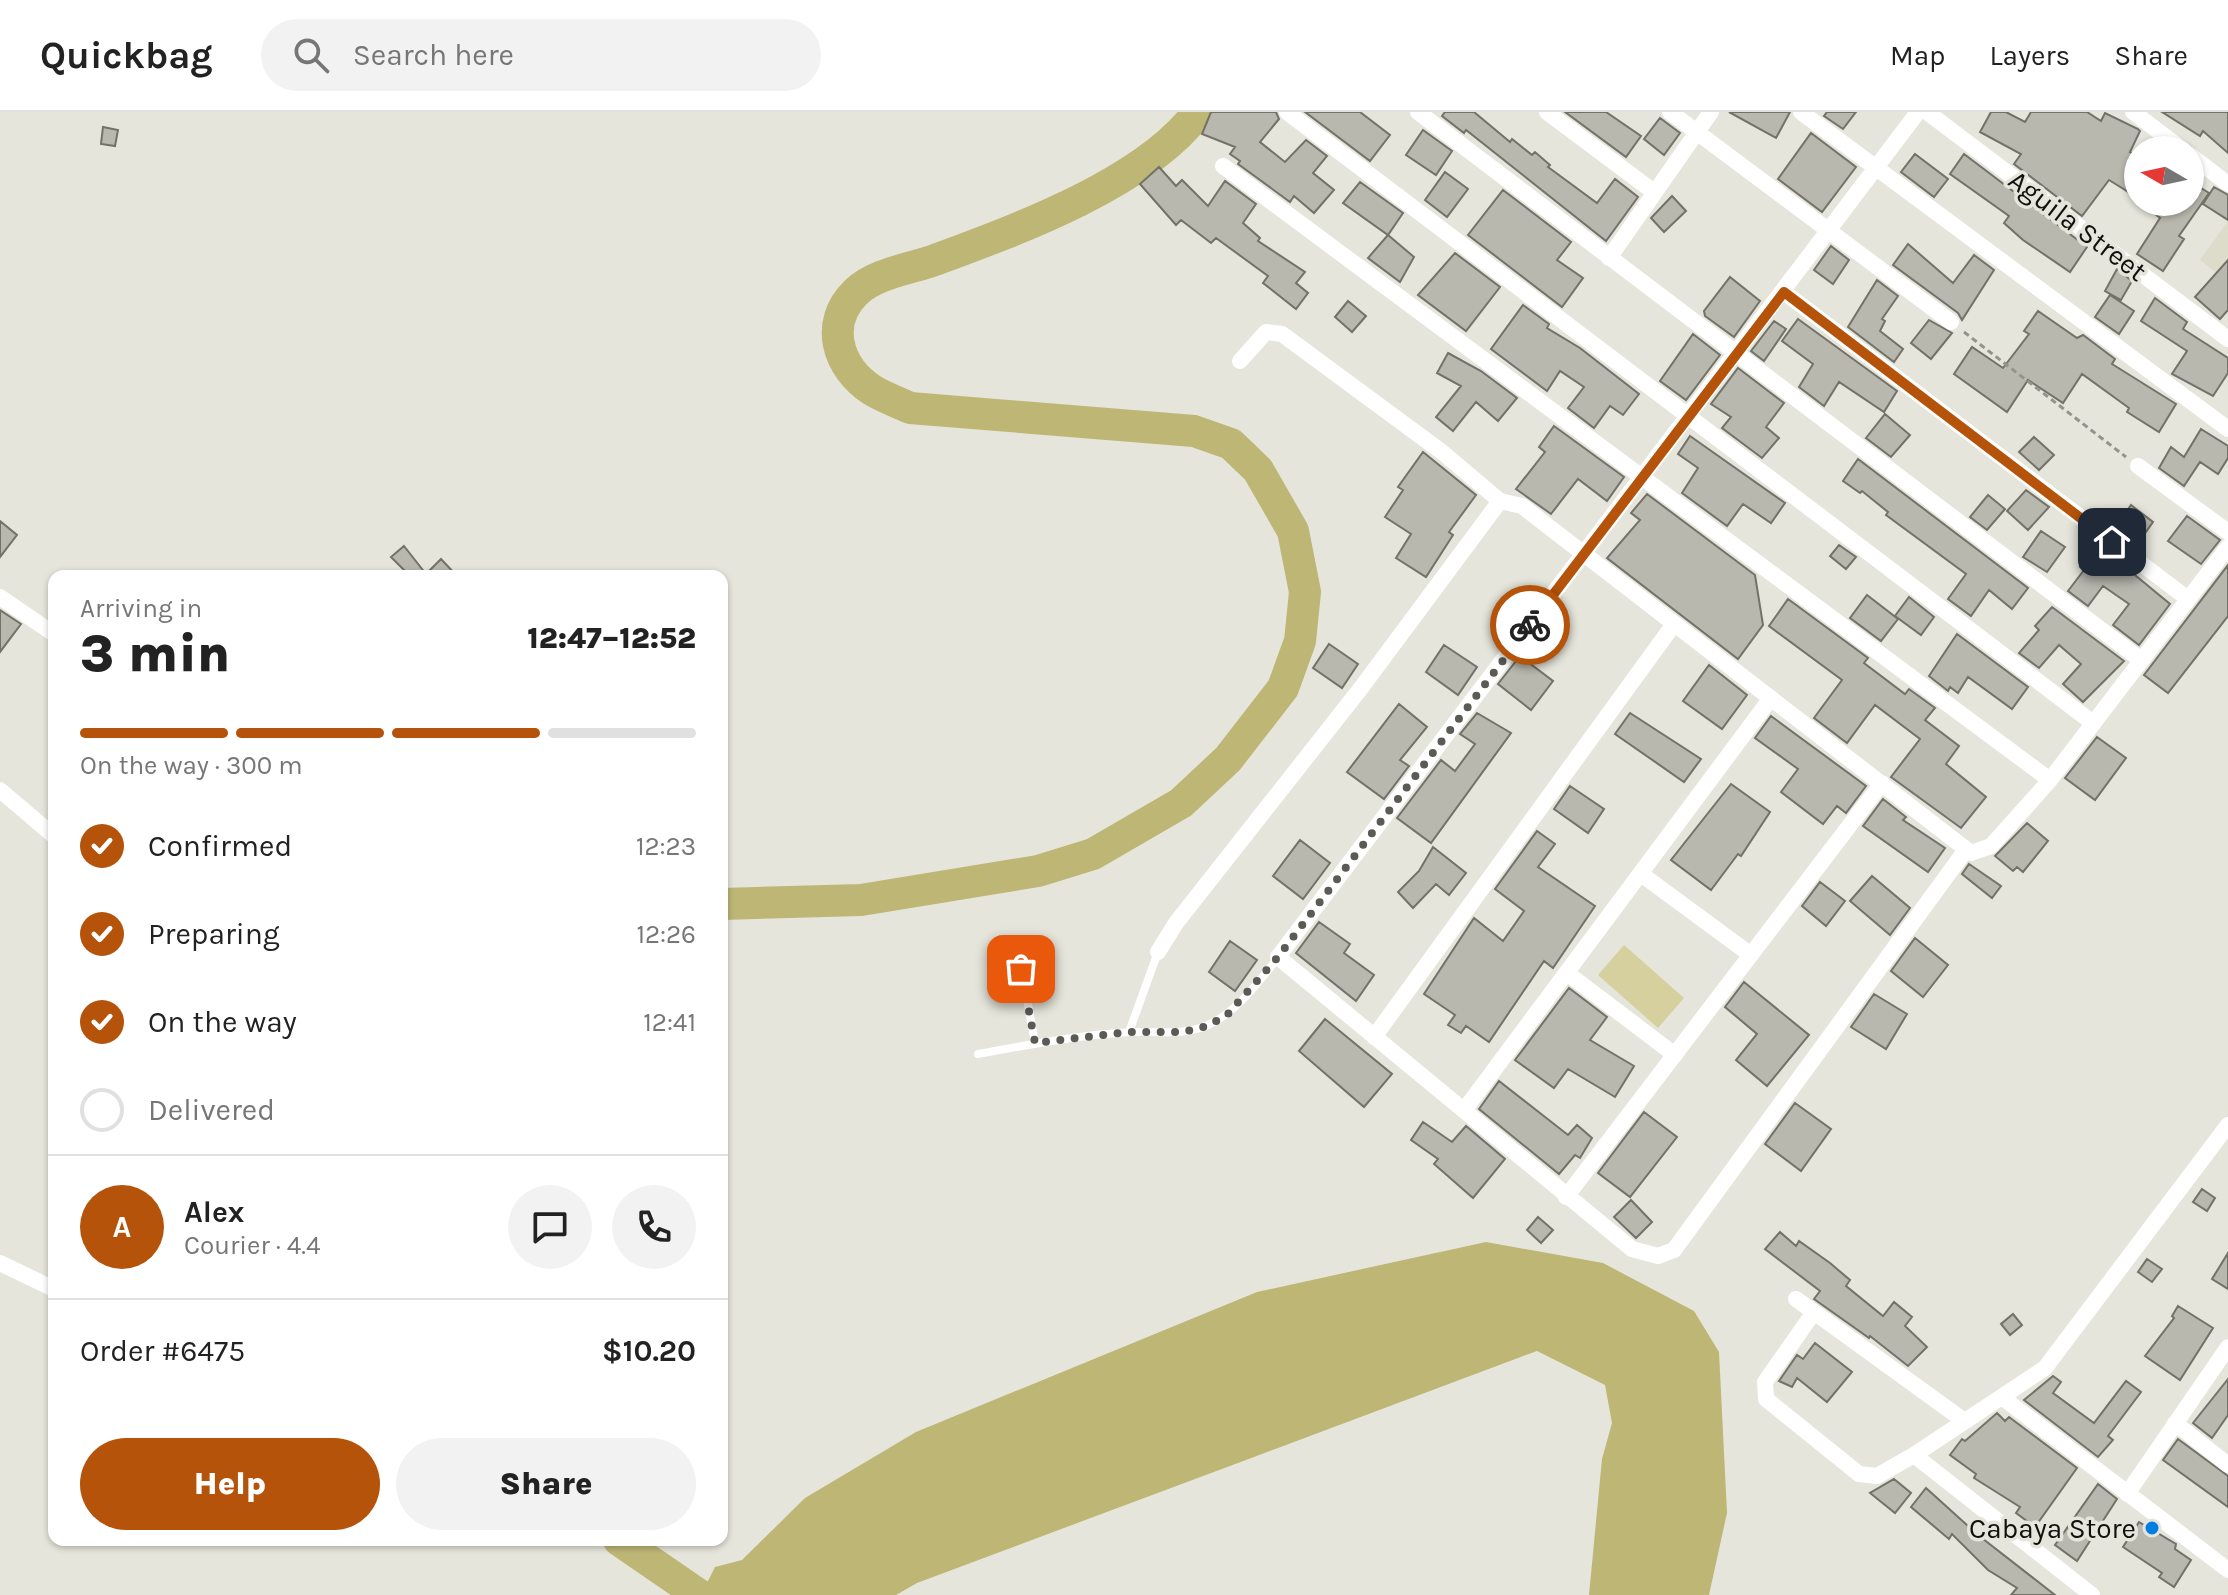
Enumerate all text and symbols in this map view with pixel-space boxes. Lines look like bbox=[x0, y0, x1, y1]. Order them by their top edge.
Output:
search box bbox=[261, 19, 821, 91]
text: Quickbag bbox=[40, 33, 213, 78]
icon: search bbox=[289, 33, 333, 77]
text: Search here bbox=[353, 37, 514, 73]
text: Map bbox=[1890, 39, 1945, 72]
text: Layers bbox=[1989, 39, 2070, 72]
text: Share bbox=[2114, 39, 2188, 72]
north arrow bbox=[2124, 136, 2204, 216]
map controls bbox=[2124, 136, 2204, 216]
street label: Aguila Street bbox=[2002, 163, 2153, 288]
pin bbox=[2078, 508, 2146, 576]
icon: home bbox=[2090, 520, 2134, 564]
courier bbox=[1490, 585, 1570, 665]
text: Arriving in bbox=[80, 593, 202, 624]
icon: bike bbox=[1508, 603, 1552, 647]
text: 12:47–12:52 bbox=[527, 620, 696, 656]
text: 3 min bbox=[80, 623, 230, 684]
text: On the way · 300 m bbox=[80, 750, 303, 781]
icon: check bbox=[80, 824, 124, 868]
text: Confirmed bbox=[148, 828, 292, 864]
text: 12:23 bbox=[636, 831, 696, 862]
icon: check bbox=[80, 912, 124, 956]
text: Preparing bbox=[148, 916, 280, 952]
text: 12:26 bbox=[636, 919, 696, 950]
pin bbox=[987, 935, 1055, 1003]
icon: bag bbox=[999, 947, 1043, 991]
icon: check bbox=[80, 1000, 124, 1044]
text: On the way bbox=[148, 1004, 297, 1040]
text: 12:41 bbox=[643, 1007, 696, 1038]
text: Delivered bbox=[148, 1092, 275, 1128]
button: chat bbox=[508, 1185, 592, 1269]
button: phone bbox=[612, 1185, 696, 1269]
text: Alex bbox=[184, 1194, 244, 1230]
text: A bbox=[113, 1209, 131, 1245]
text: Courier · 4.4 bbox=[184, 1230, 320, 1261]
text: Order #6475 bbox=[80, 1333, 245, 1369]
text: $10.20 bbox=[602, 1333, 696, 1369]
button: Help bbox=[80, 1438, 380, 1530]
button: Share bbox=[396, 1438, 696, 1530]
place label: Cabaya Store bbox=[1969, 1512, 2136, 1545]
marker: Cabaya Store bbox=[2143, 1519, 2161, 1537]

